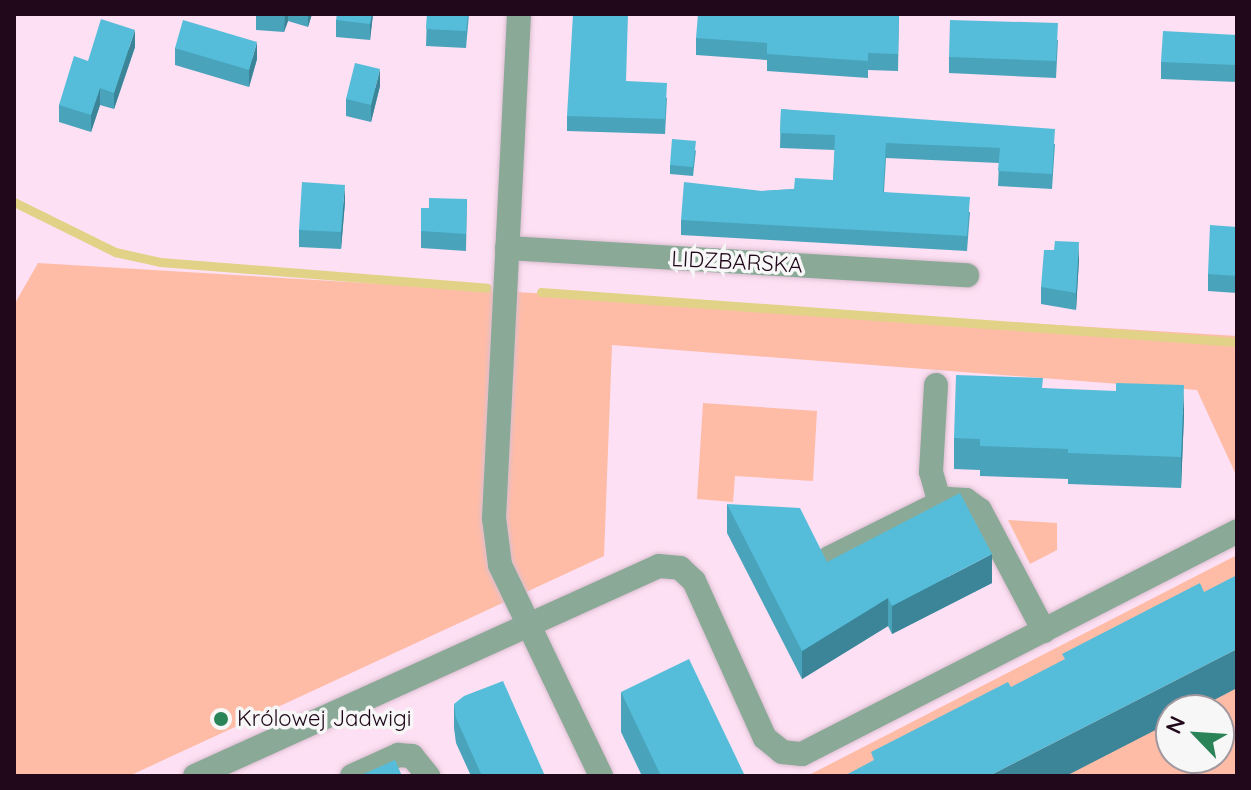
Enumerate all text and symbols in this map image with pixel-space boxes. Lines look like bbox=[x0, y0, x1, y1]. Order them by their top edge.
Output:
street label: LIDZBARSKA bbox=[671, 245, 803, 279]
north arrow bbox=[1155, 694, 1235, 774]
place label: Królowej Jadwigi bbox=[237, 706, 411, 732]
marker: Królowej Jadwigi bbox=[212, 710, 230, 728]
text: N bbox=[1159, 711, 1191, 738]

